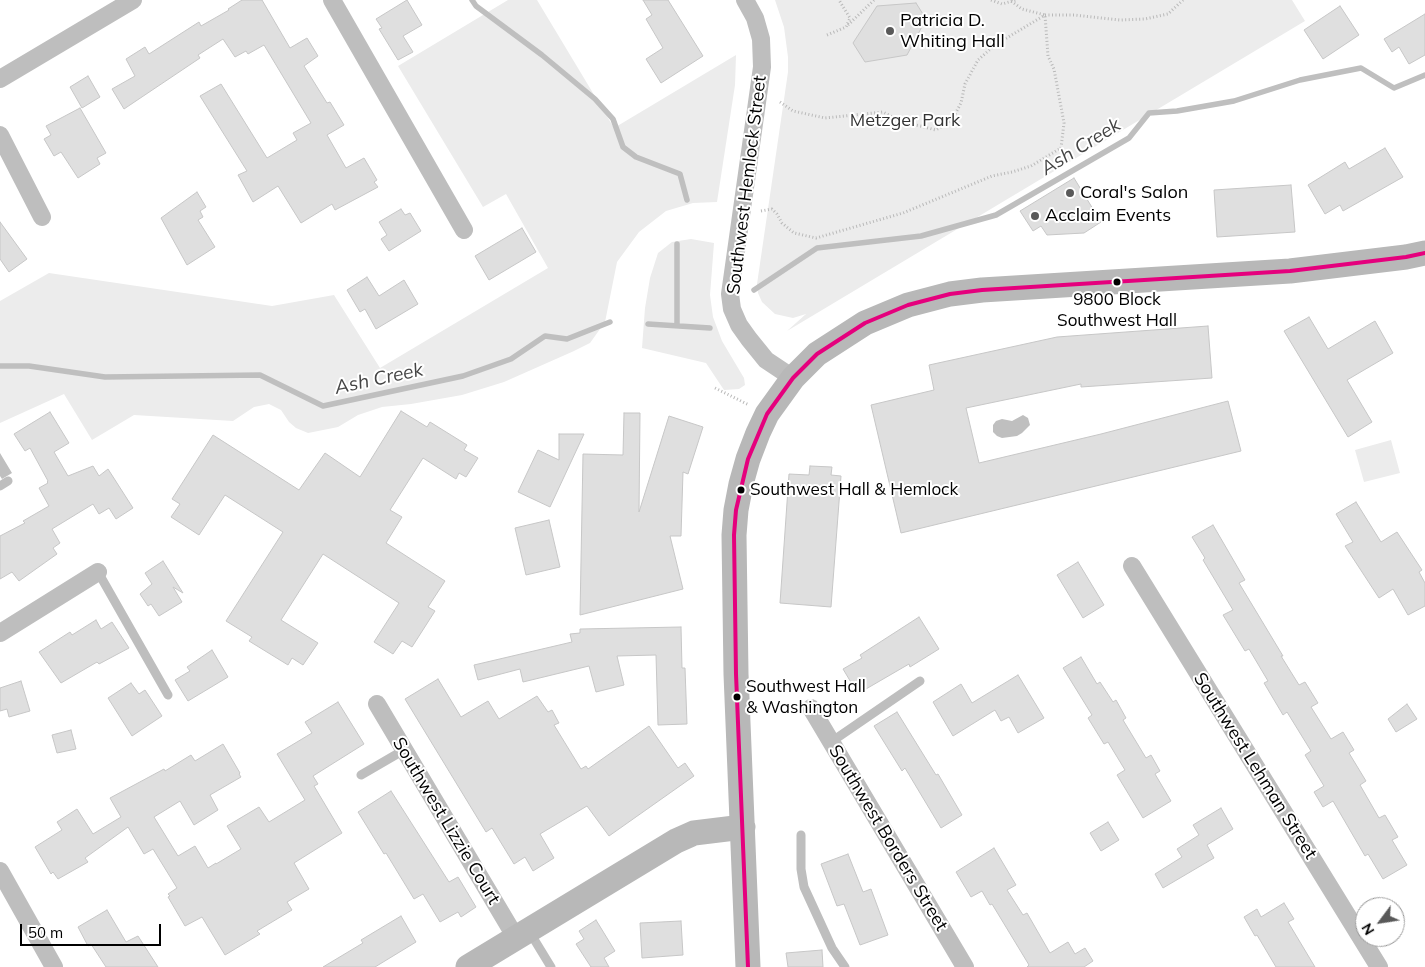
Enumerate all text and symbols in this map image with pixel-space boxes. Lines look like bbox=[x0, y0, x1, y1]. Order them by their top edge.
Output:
place label: Patricia D. Whiting Hall bbox=[900, 10, 1005, 52]
marker: Patricia D. Whiting Hall bbox=[884, 25, 896, 37]
street label: Southwest Hemlock Street bbox=[723, 74, 771, 296]
park label: Metzger Park bbox=[850, 110, 960, 132]
water label: Ash Creek bbox=[1037, 114, 1125, 180]
place label: Coral's Salon bbox=[1080, 182, 1188, 204]
marker: Coral's Salon bbox=[1064, 187, 1076, 199]
place label: Acclaim Events bbox=[1045, 205, 1171, 227]
marker: Acclaim Events bbox=[1029, 210, 1041, 222]
marker: 9800 Block Southwest Hall bbox=[1112, 277, 1122, 287]
place label: 9800 Block Southwest Hall bbox=[1057, 290, 1177, 330]
water label: Ash Creek bbox=[333, 359, 425, 399]
place label: Southwest Hall & Hemlock bbox=[750, 480, 958, 500]
marker: Southwest Hall & Hemlock bbox=[736, 485, 746, 495]
street label: Southwest Lehman Street bbox=[1189, 669, 1321, 863]
place label: Southwest Hall & Washington bbox=[746, 677, 866, 717]
marker: Southwest Hall & Washington bbox=[732, 692, 742, 702]
street label: Southwest Lizzie Court bbox=[388, 734, 504, 908]
street label: Southwest Borders Street bbox=[824, 741, 952, 935]
north arrow bbox=[1355, 897, 1405, 947]
scale bar bbox=[22, 914, 164, 946]
text: N bbox=[1358, 920, 1378, 938]
text: 50 m bbox=[28, 923, 63, 942]

